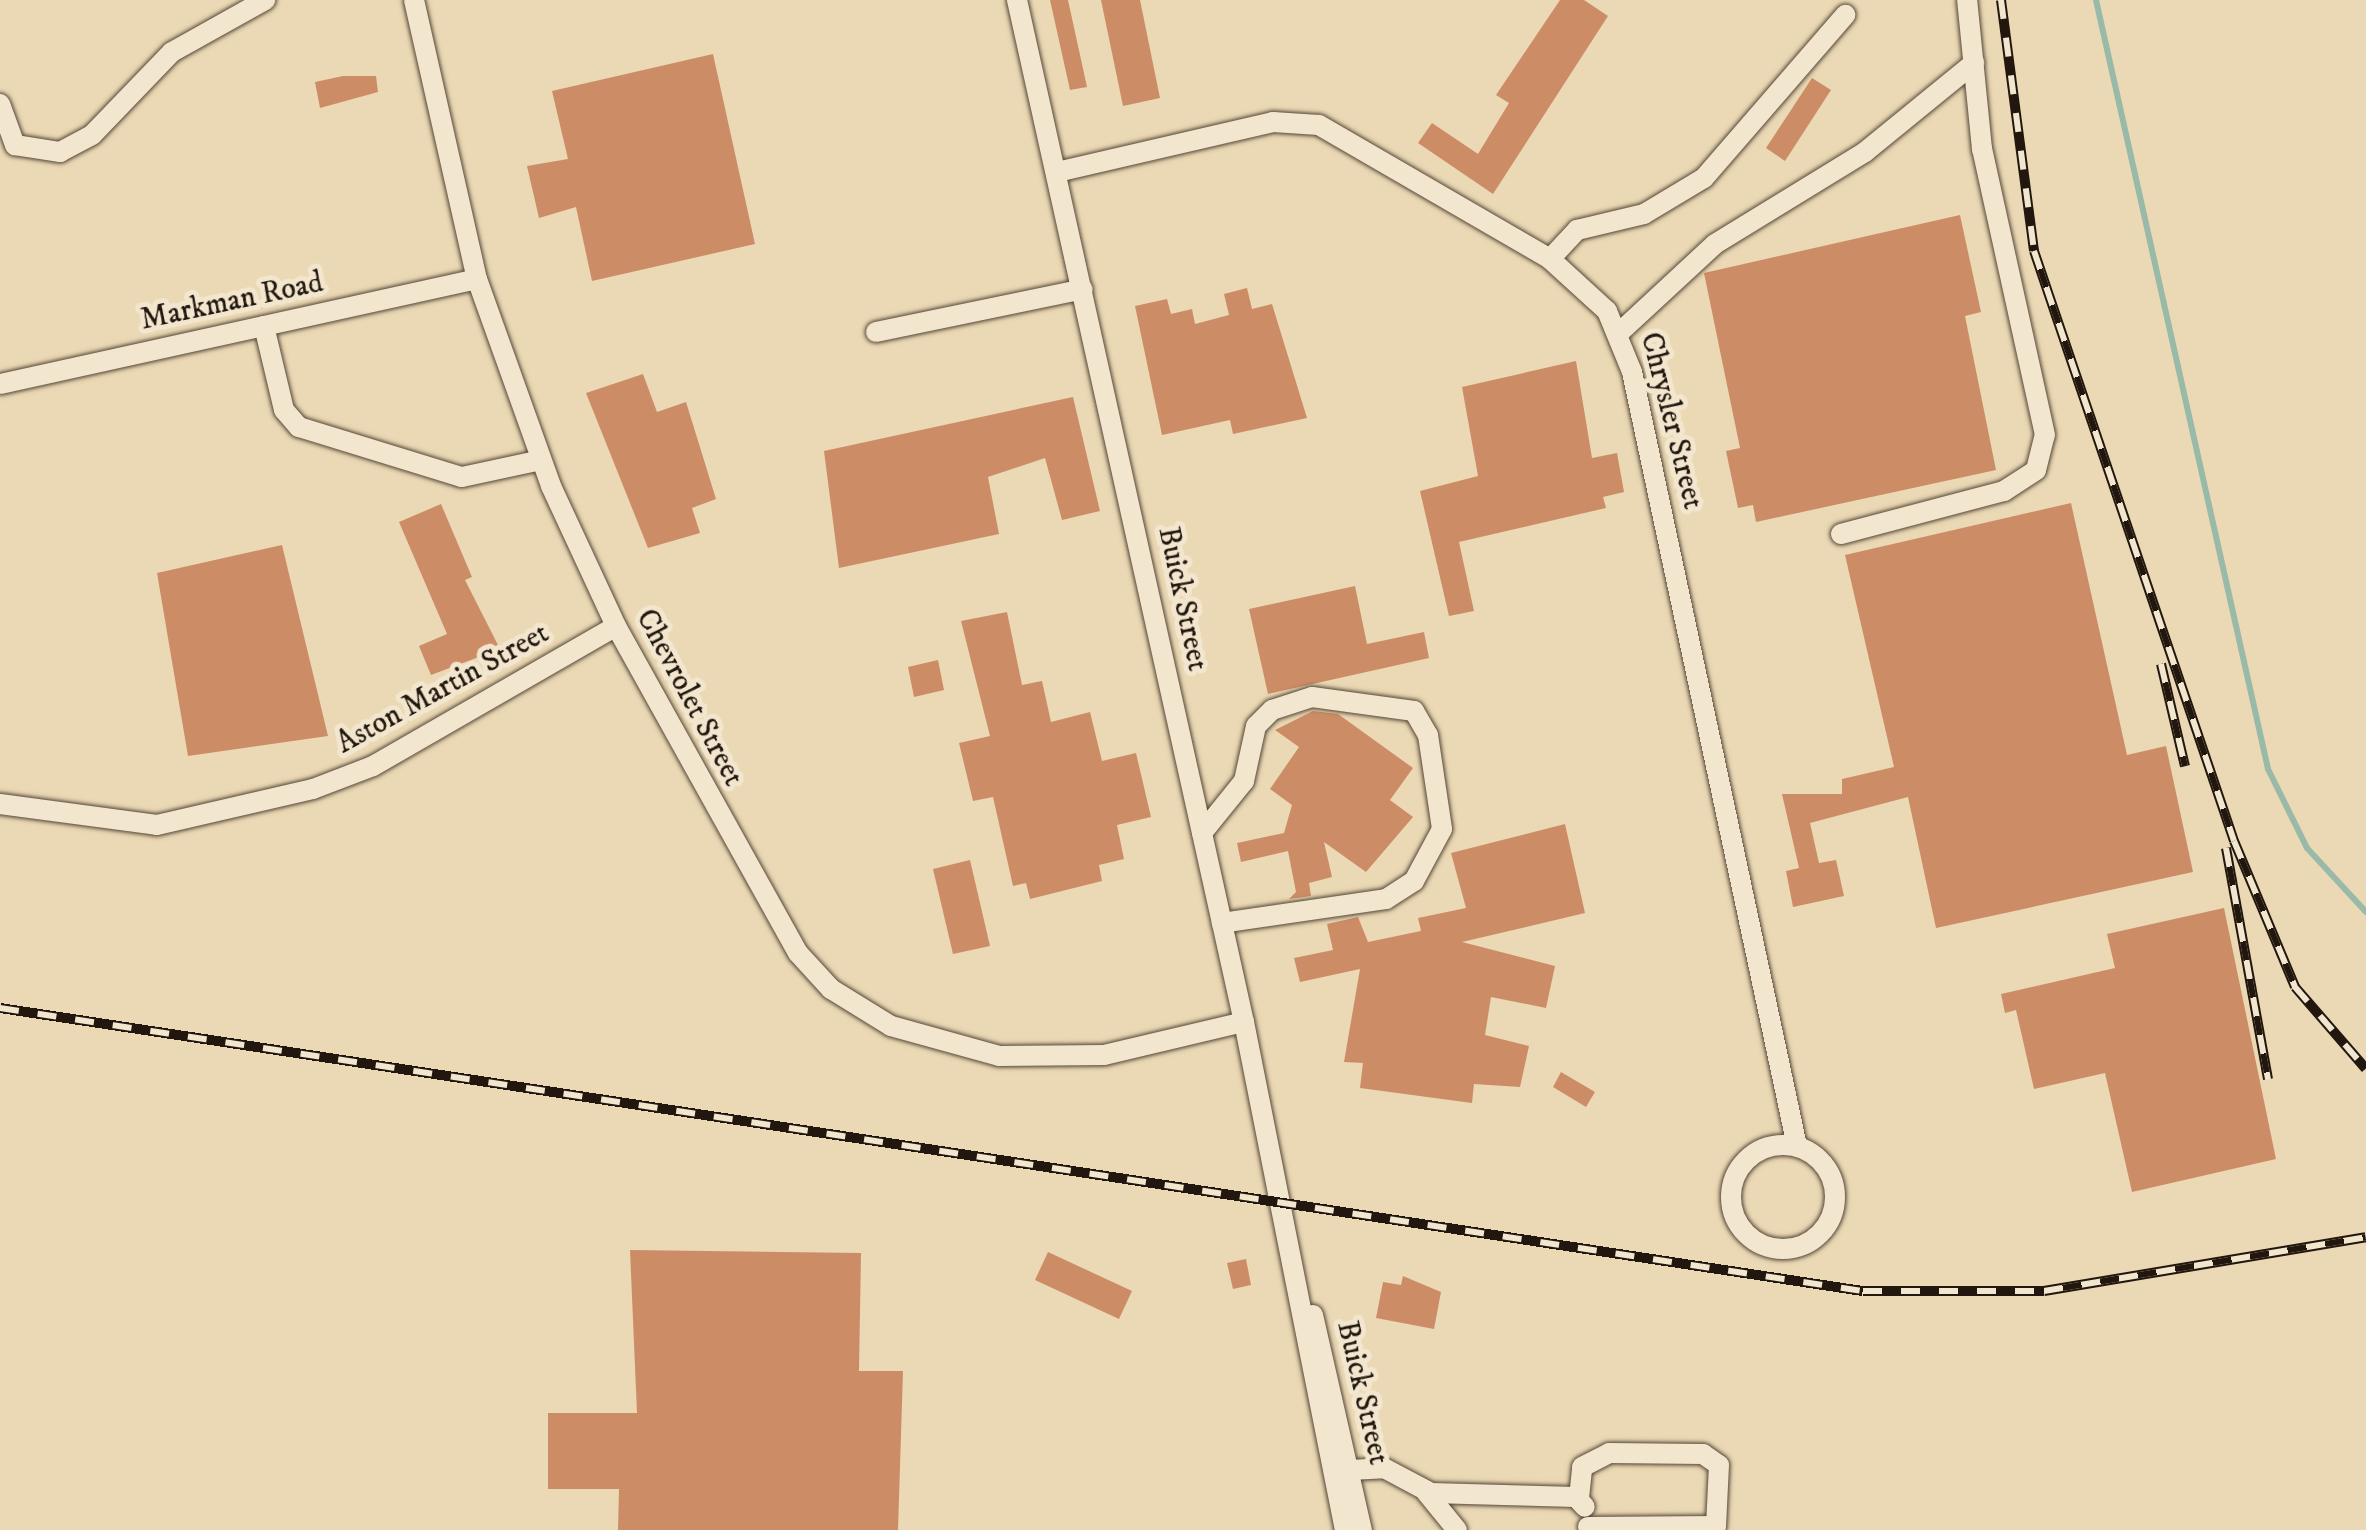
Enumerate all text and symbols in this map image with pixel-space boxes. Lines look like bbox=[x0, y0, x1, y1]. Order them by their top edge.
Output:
street label: Markman Road bbox=[138, 265, 326, 339]
street label: Chrysler Street bbox=[1632, 329, 1710, 513]
street label: Buick Street bbox=[1149, 524, 1215, 674]
street label: Chevrolet Street bbox=[627, 603, 751, 793]
street label: Aston Martin Street bbox=[331, 616, 555, 762]
street label: Buick Street bbox=[1328, 1318, 1396, 1468]

